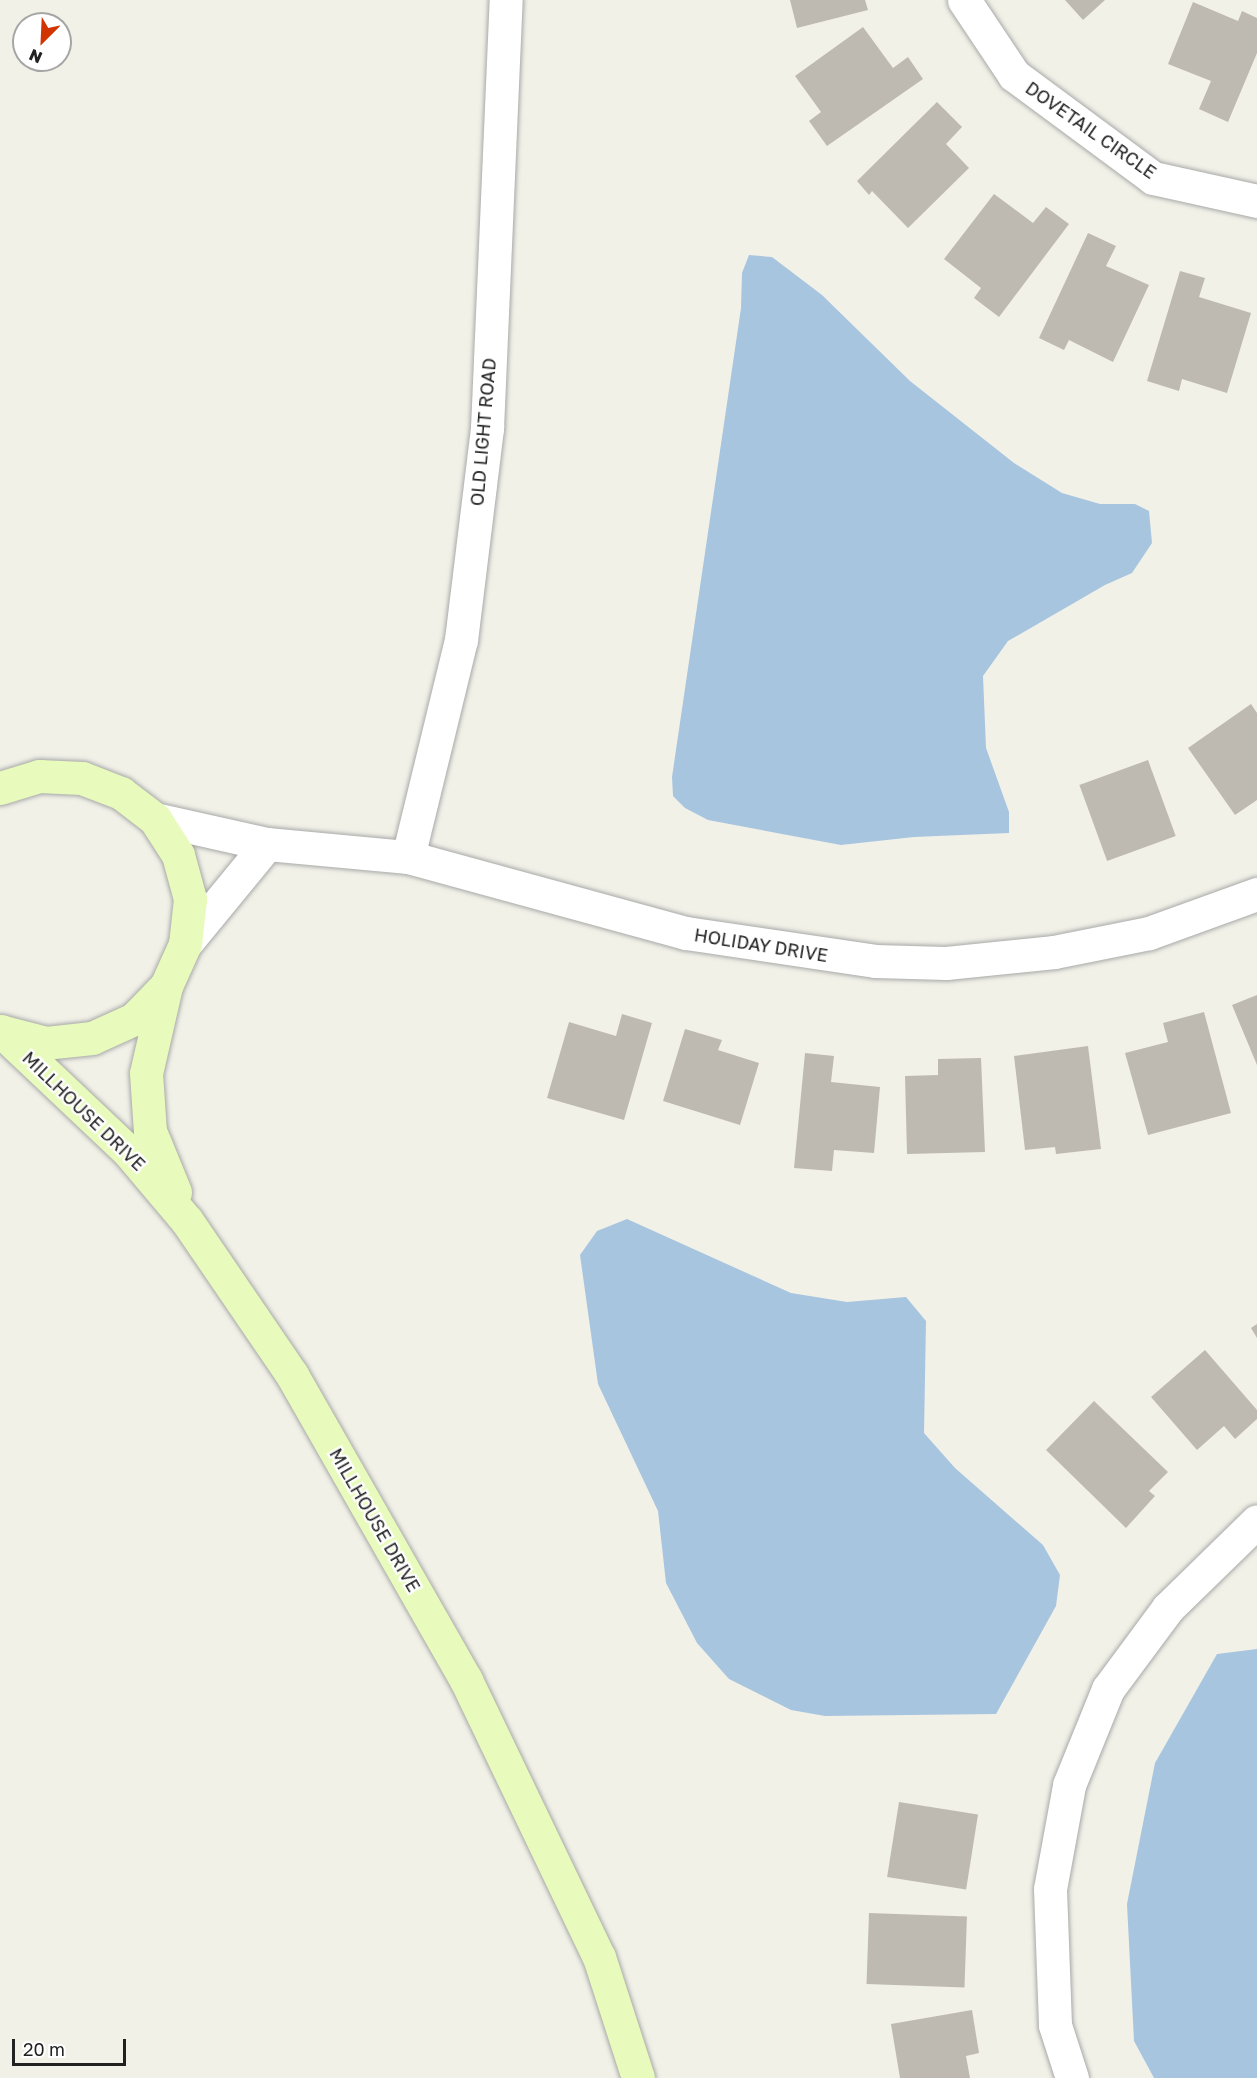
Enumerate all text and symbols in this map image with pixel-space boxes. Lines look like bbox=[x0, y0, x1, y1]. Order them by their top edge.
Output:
north arrow bbox=[12, 12, 72, 72]
text: N bbox=[26, 45, 45, 68]
street label: DOVETAIL CIRCLE bbox=[1021, 77, 1161, 183]
street label: OLD LIGHT ROAD bbox=[466, 357, 500, 507]
street label: HOLIDAY DRIVE bbox=[693, 924, 829, 966]
street label: MILLHOUSE DRIVE bbox=[18, 1047, 150, 1175]
street label: MILLHOUSE DRIVE bbox=[325, 1444, 425, 1596]
scale bar bbox=[15, 2027, 129, 2065]
text: 20 m bbox=[23, 2038, 65, 2060]

